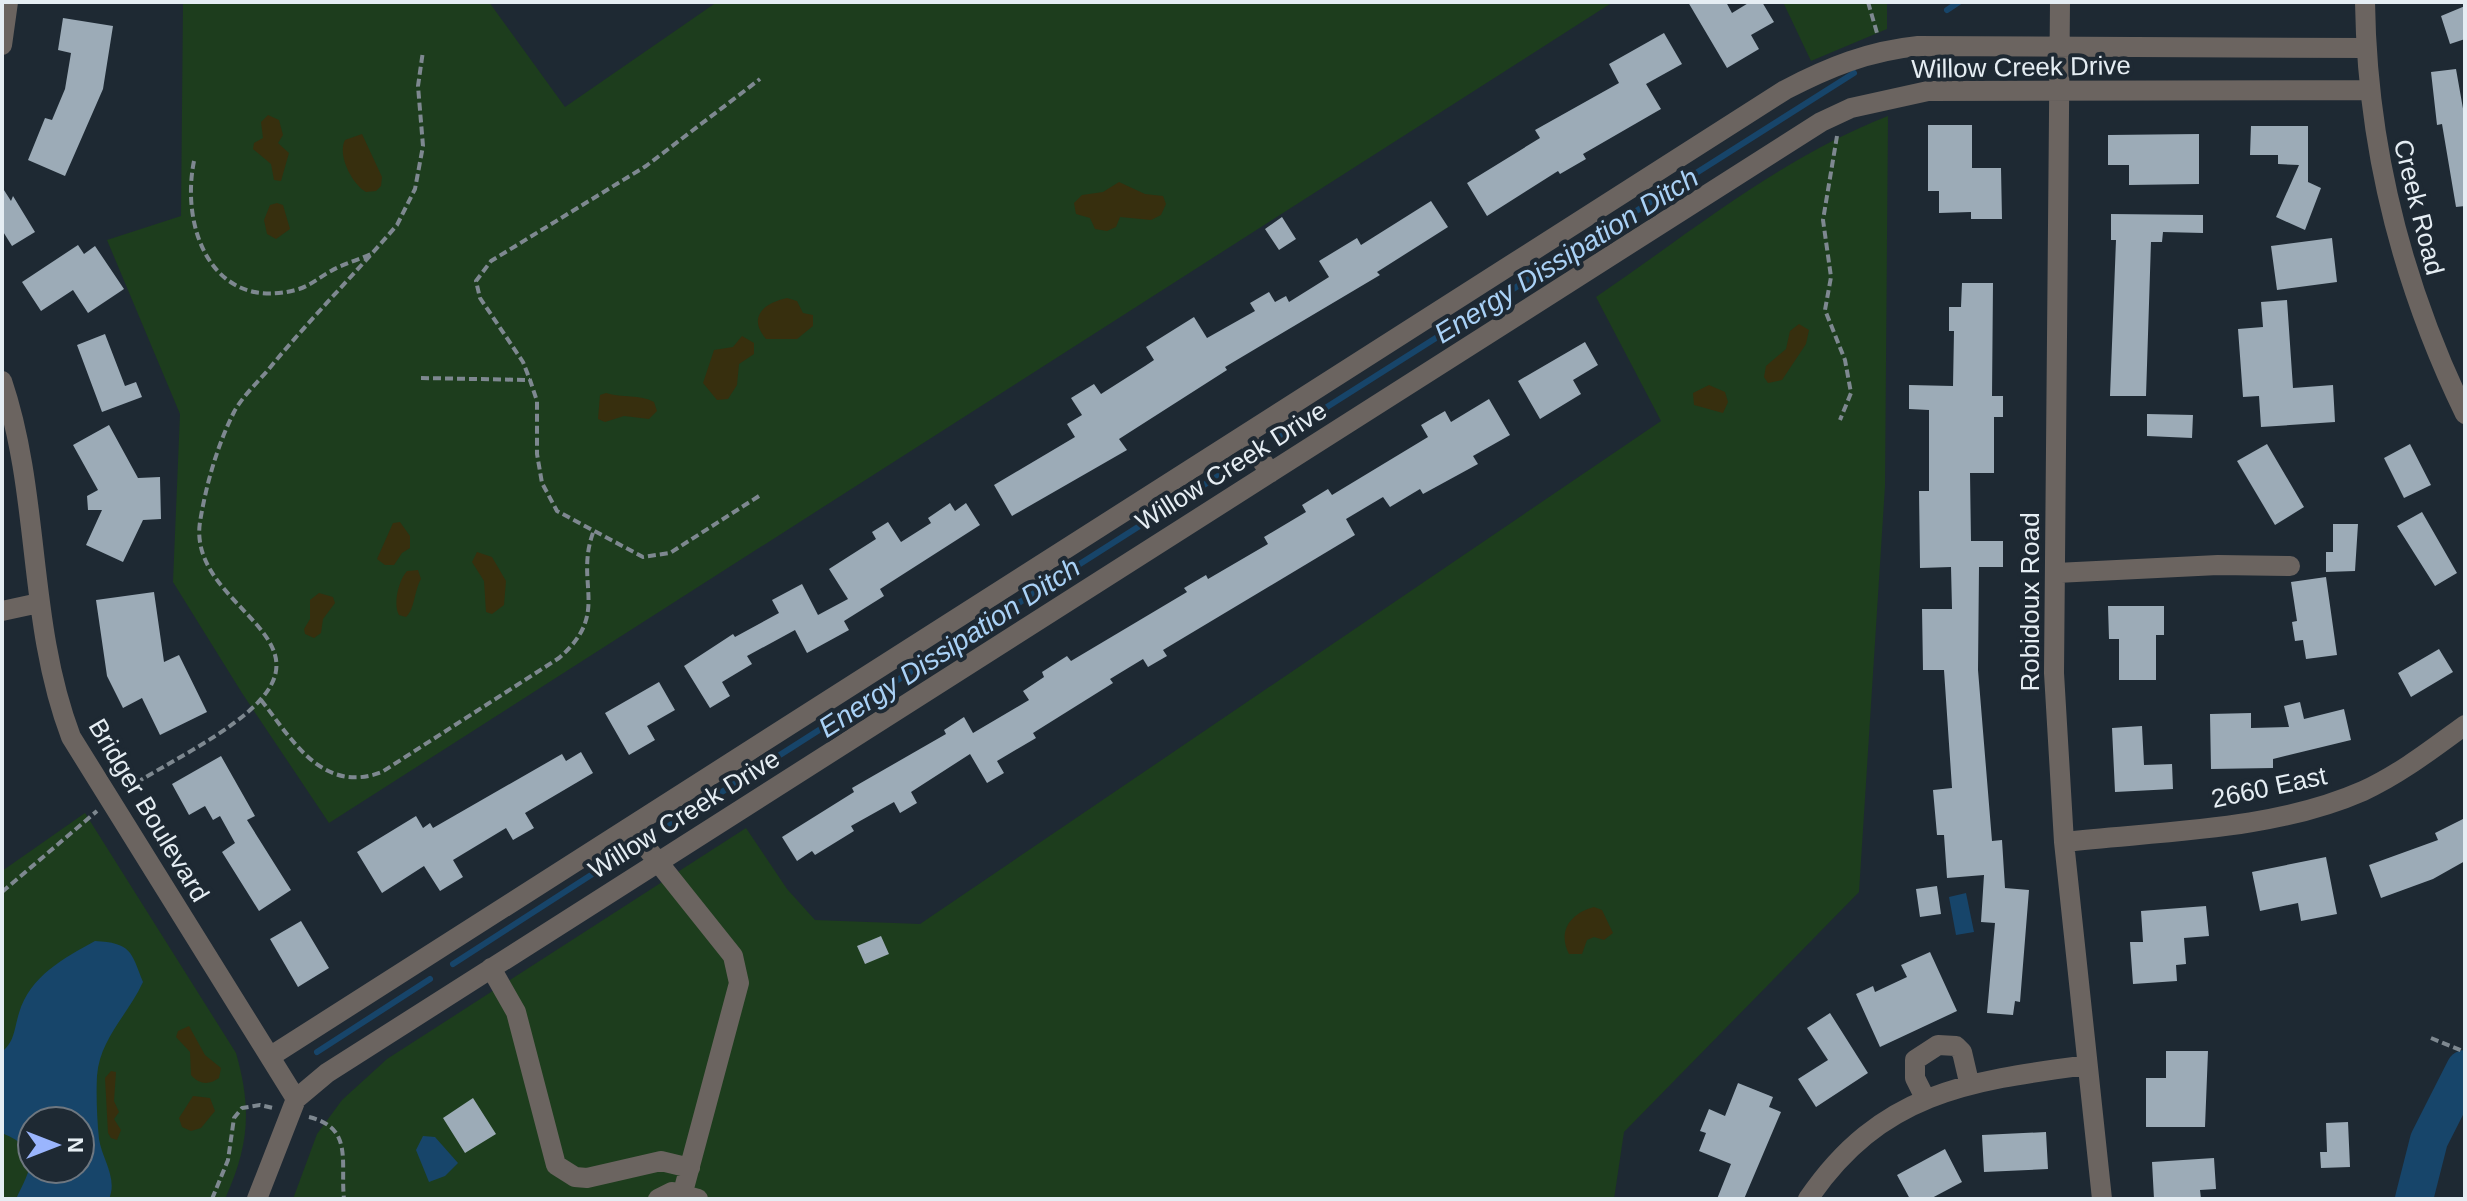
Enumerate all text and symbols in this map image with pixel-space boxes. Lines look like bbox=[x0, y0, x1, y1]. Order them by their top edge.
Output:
street label: Willow Creek Drive bbox=[1911, 50, 2131, 84]
street label: Creek Road bbox=[2388, 136, 2450, 278]
water label: Energy Dissipation Ditch bbox=[1429, 161, 1704, 349]
street label: Willow Creek Drive bbox=[1130, 395, 1332, 537]
street label: Robidoux Road bbox=[2015, 512, 2045, 692]
water label: Energy Dissipation Ditch bbox=[813, 551, 1086, 743]
street label: Bridger Boulevard bbox=[83, 713, 215, 907]
street label: Willow Creek Drive bbox=[583, 743, 785, 885]
street label: 2660 East bbox=[2209, 760, 2330, 814]
north arrow bbox=[16, 1105, 96, 1185]
text: N bbox=[63, 1137, 88, 1153]

